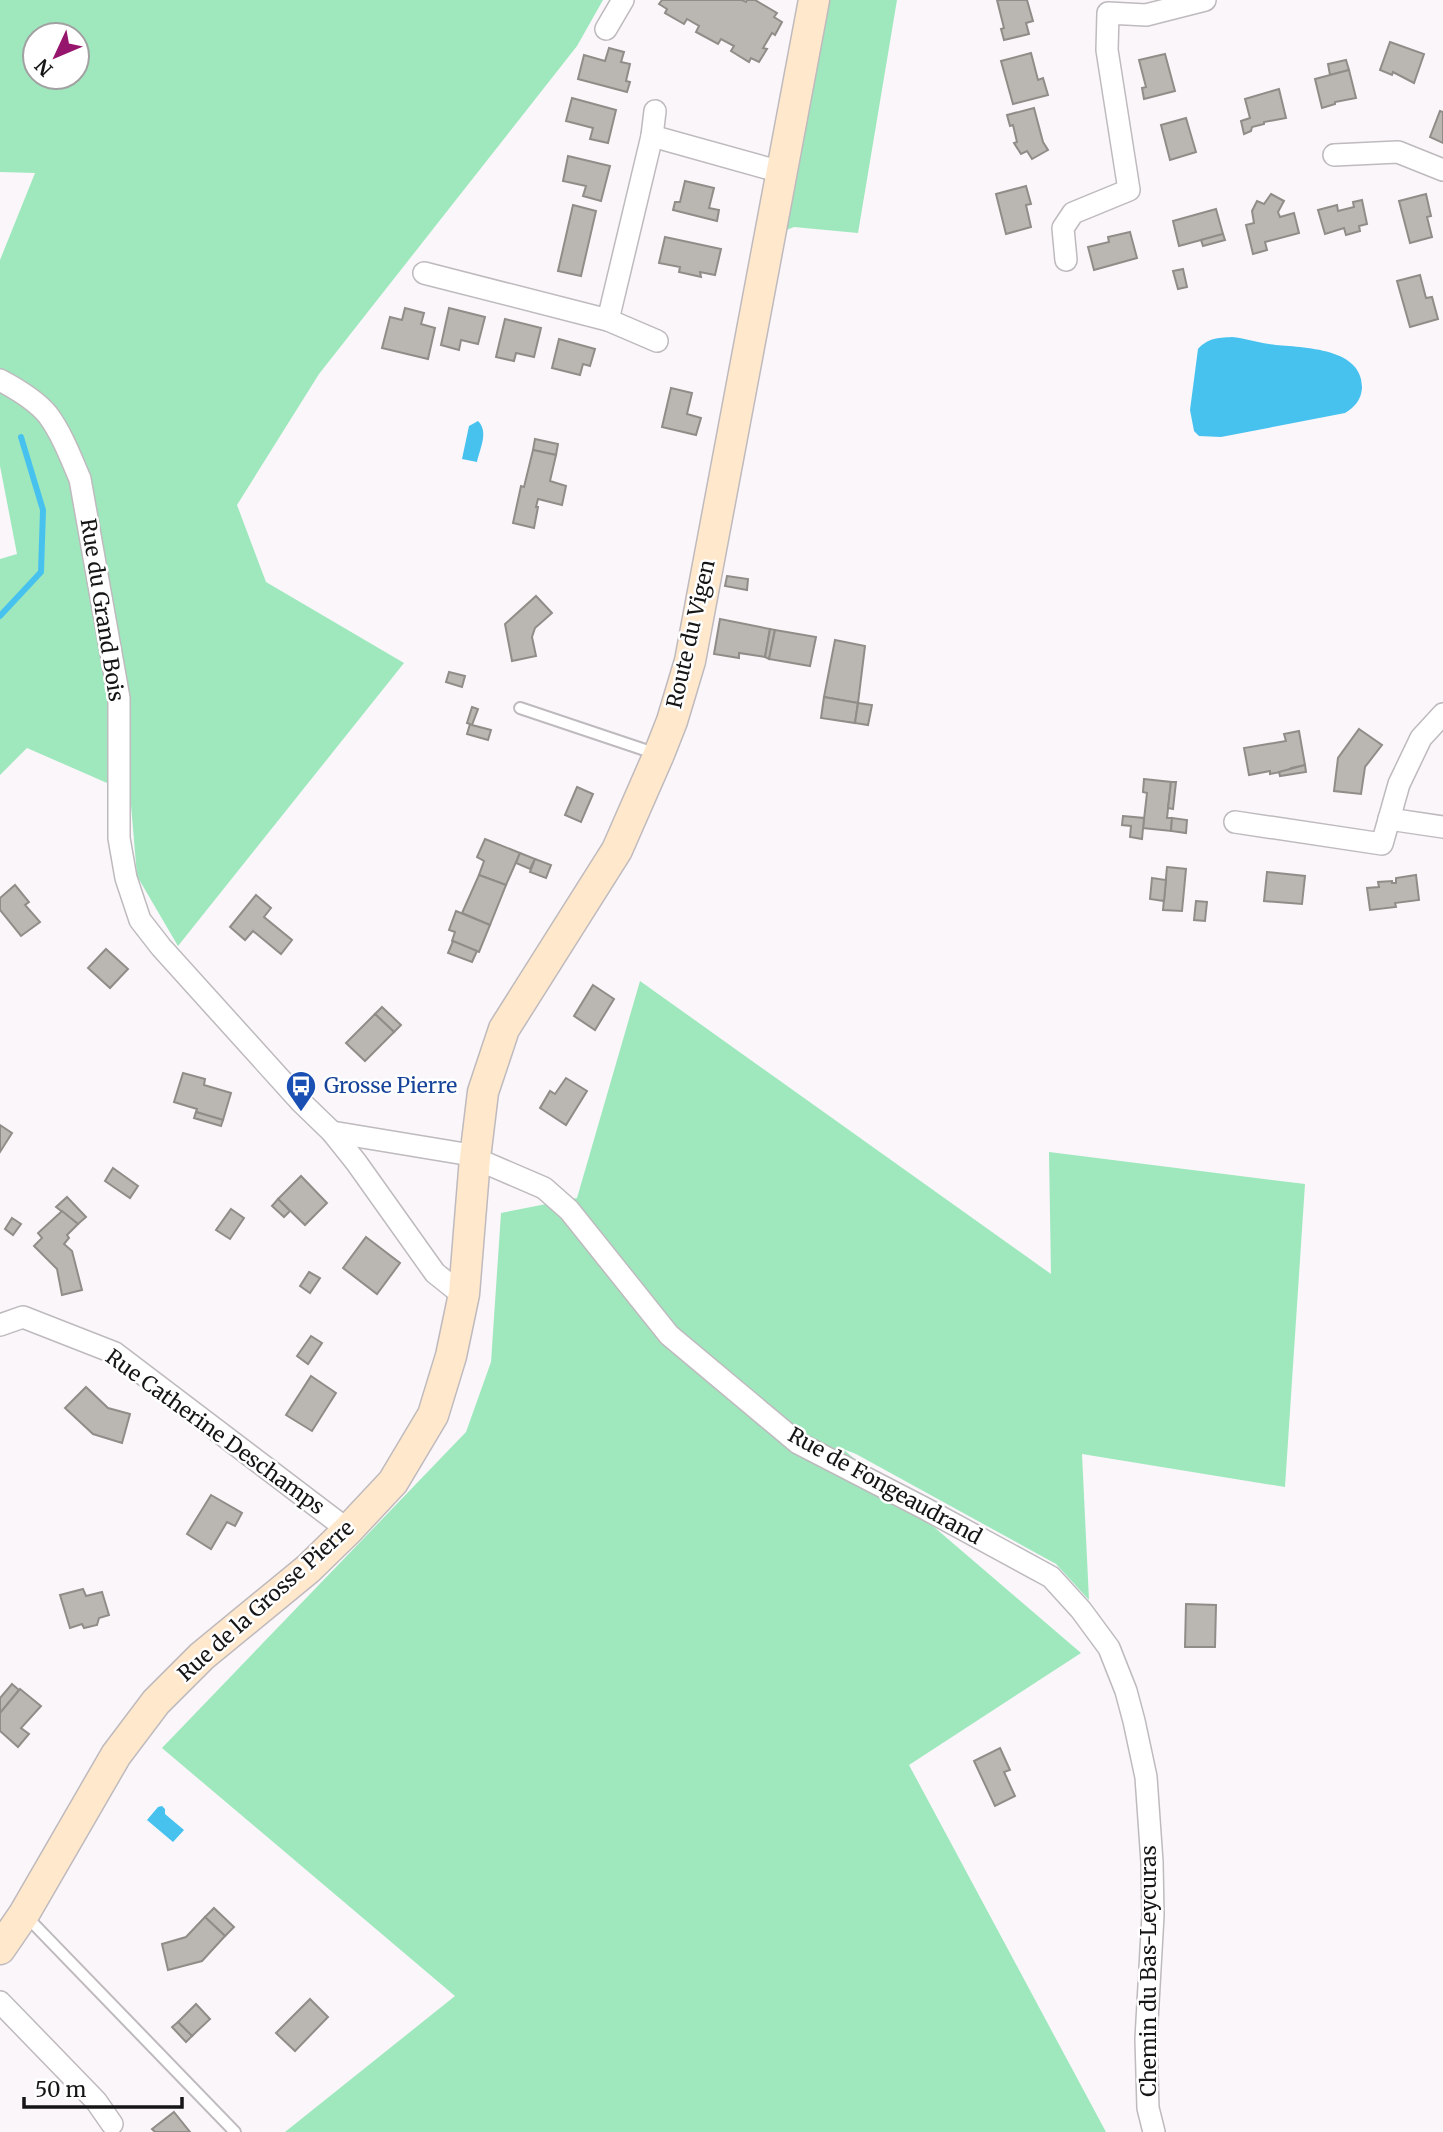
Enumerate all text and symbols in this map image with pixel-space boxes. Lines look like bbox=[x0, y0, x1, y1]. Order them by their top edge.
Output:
north arrow bbox=[21, 21, 91, 91]
text: N bbox=[30, 54, 58, 82]
street label: Rue du Grand Bois bbox=[75, 516, 130, 703]
street label: Route du Vigen bbox=[660, 557, 721, 711]
bus stop icon: Grosse Pierre bbox=[284, 1069, 318, 1113]
place label: Grosse Pierre bbox=[324, 1072, 457, 1099]
street label: Rue Catherine Deschamps bbox=[100, 1343, 330, 1520]
street label: Rue de Fongeaudrand bbox=[784, 1421, 987, 1550]
street label: Rue de la Grosse Pierre bbox=[172, 1514, 359, 1687]
street label: Chemin du Bas-Leycuras bbox=[1135, 1845, 1162, 2097]
scale bar bbox=[24, 2066, 182, 2110]
text: 50 m bbox=[35, 2076, 86, 2103]

